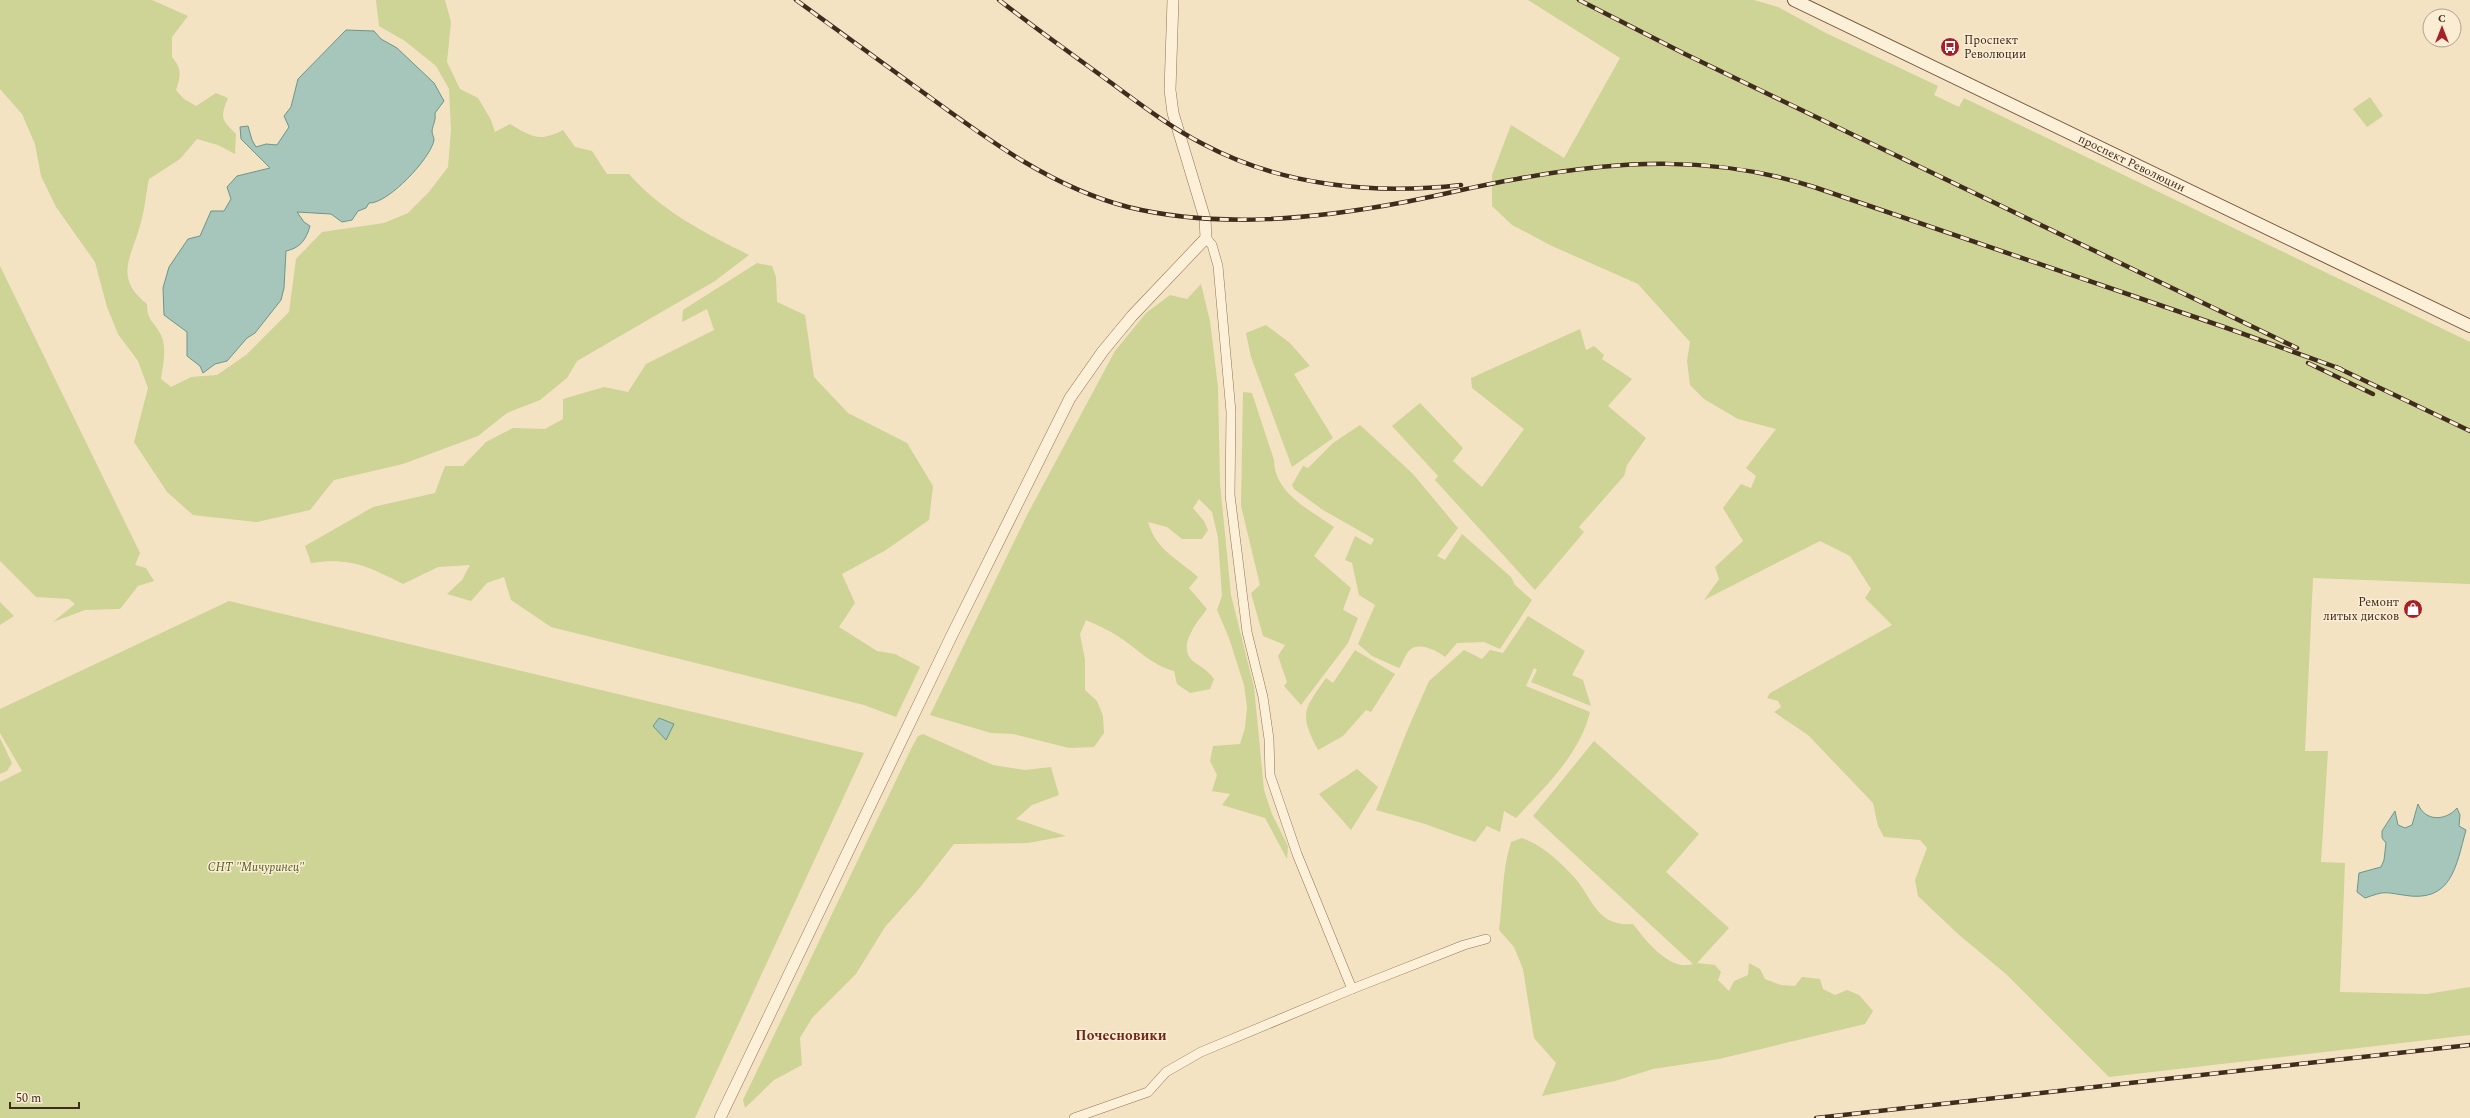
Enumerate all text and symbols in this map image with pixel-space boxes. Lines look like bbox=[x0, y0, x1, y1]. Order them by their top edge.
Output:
north arrow bbox=[2422, 8, 2462, 48]
text: С bbox=[2438, 10, 2446, 27]
place label: Проспект Революции bbox=[1964, 31, 2026, 64]
bus stop icon: Проспект Революции bbox=[1939, 36, 1961, 58]
street label: проспект Революции bbox=[2075, 129, 2188, 197]
place label: Ремонт литых дисков bbox=[2323, 593, 2399, 626]
shop icon: Ремонт литых дисков bbox=[2402, 598, 2424, 620]
park label: СНТ "Мичуринец" bbox=[208, 858, 305, 877]
district label: Почесновики bbox=[1075, 1025, 1167, 1046]
scale bar bbox=[10, 1084, 79, 1110]
text: 50 m bbox=[16, 1089, 41, 1108]

